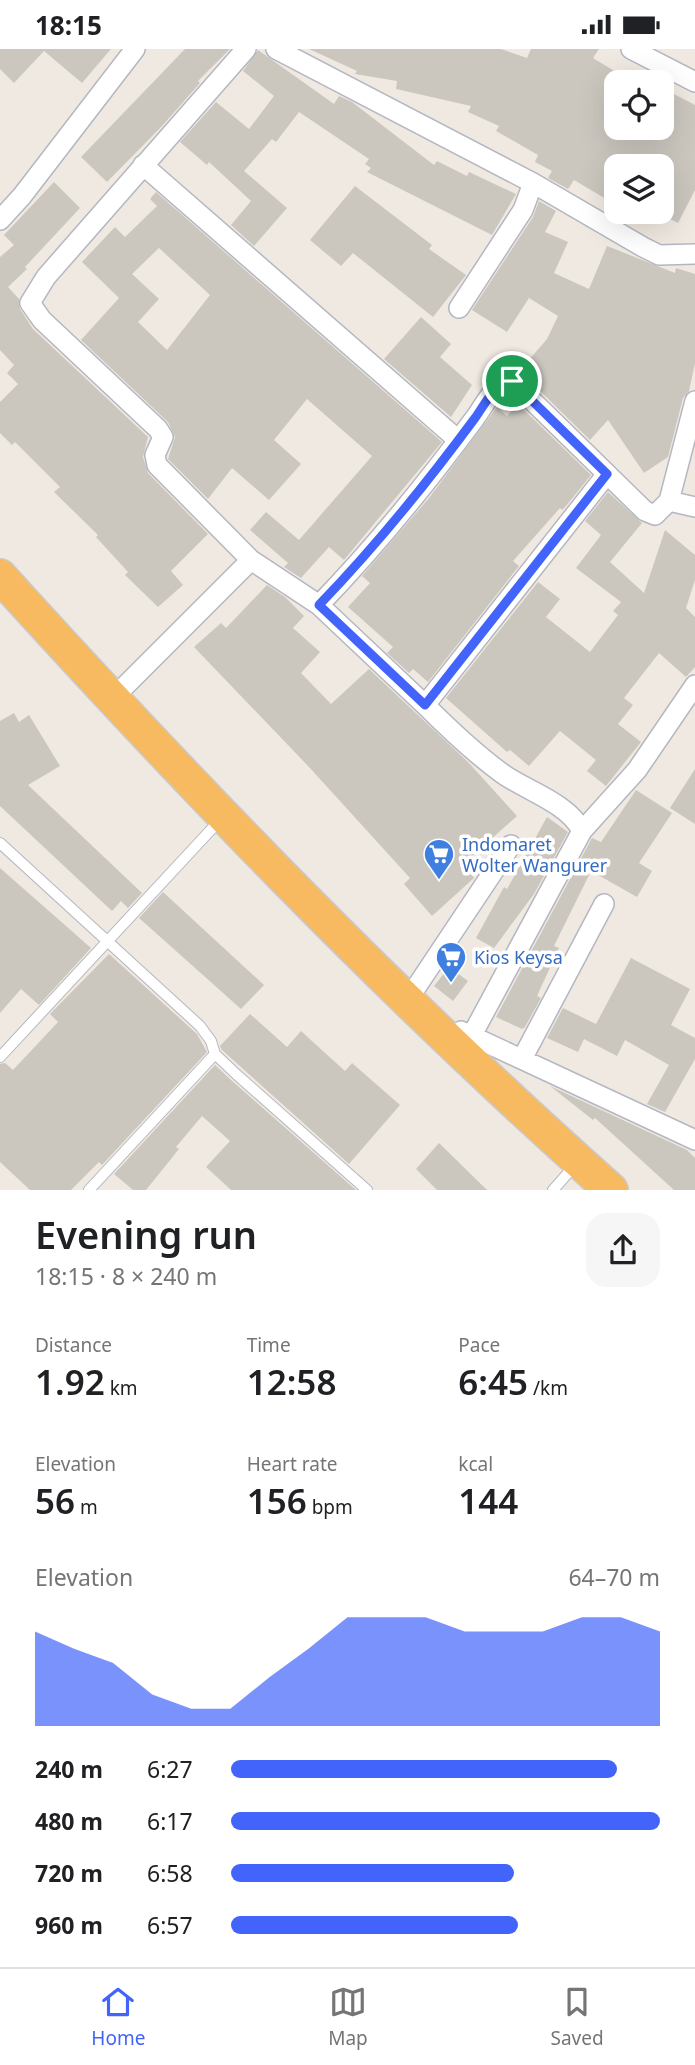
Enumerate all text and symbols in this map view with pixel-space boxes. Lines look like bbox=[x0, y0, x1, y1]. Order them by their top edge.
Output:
text: 18:15 bbox=[35, 7, 102, 43]
map controls bbox=[604, 70, 674, 224]
button: locate bbox=[604, 70, 674, 140]
button: layers bbox=[604, 154, 674, 224]
pin bbox=[482, 351, 542, 411]
icon: arrive bbox=[493, 362, 531, 400]
place label: Indomaret Wolter Wangurer bbox=[462, 832, 608, 877]
supermarket icon: Indomaret Wolter Wangurer bbox=[422, 837, 456, 881]
supermarket icon: Kios Keysa bbox=[434, 940, 468, 984]
place label: Kios Keysa bbox=[474, 945, 563, 969]
text: Evening run bbox=[35, 1208, 257, 1260]
button: share bbox=[586, 1213, 660, 1287]
text: 18:15 · 8 × 240 m bbox=[35, 1260, 217, 1292]
text: Distance bbox=[35, 1332, 112, 1358]
text: Time bbox=[247, 1332, 291, 1358]
text: Pace bbox=[458, 1332, 500, 1358]
text: 1.92 bbox=[35, 1358, 105, 1405]
text: 12:58 bbox=[247, 1358, 336, 1405]
text: 6:45 bbox=[458, 1358, 528, 1405]
text: km bbox=[105, 1375, 138, 1401]
text: /km bbox=[528, 1375, 568, 1401]
text: Elevation bbox=[35, 1451, 116, 1477]
text: Heart rate bbox=[247, 1451, 337, 1477]
text: kcal bbox=[458, 1451, 493, 1477]
text: 56 bbox=[35, 1477, 75, 1524]
text: 156 bbox=[247, 1477, 307, 1524]
text: 144 bbox=[458, 1477, 518, 1524]
text: m bbox=[75, 1494, 98, 1520]
text: bpm bbox=[307, 1494, 353, 1520]
text: Elevation bbox=[35, 1561, 133, 1593]
text: 64–70 m bbox=[568, 1561, 660, 1593]
text: 240 m bbox=[35, 1753, 103, 1785]
text: 6:27 bbox=[147, 1753, 193, 1785]
text: 480 m bbox=[35, 1805, 103, 1837]
text: 6:17 bbox=[147, 1805, 193, 1837]
text: 720 m bbox=[35, 1857, 103, 1889]
text: 6:58 bbox=[147, 1857, 193, 1889]
text: 960 m bbox=[35, 1909, 103, 1941]
text: 6:57 bbox=[147, 1909, 193, 1941]
tab: Home bbox=[91, 1983, 145, 2051]
tab: Map bbox=[328, 1983, 368, 2051]
tab: Saved bbox=[550, 1983, 604, 2051]

